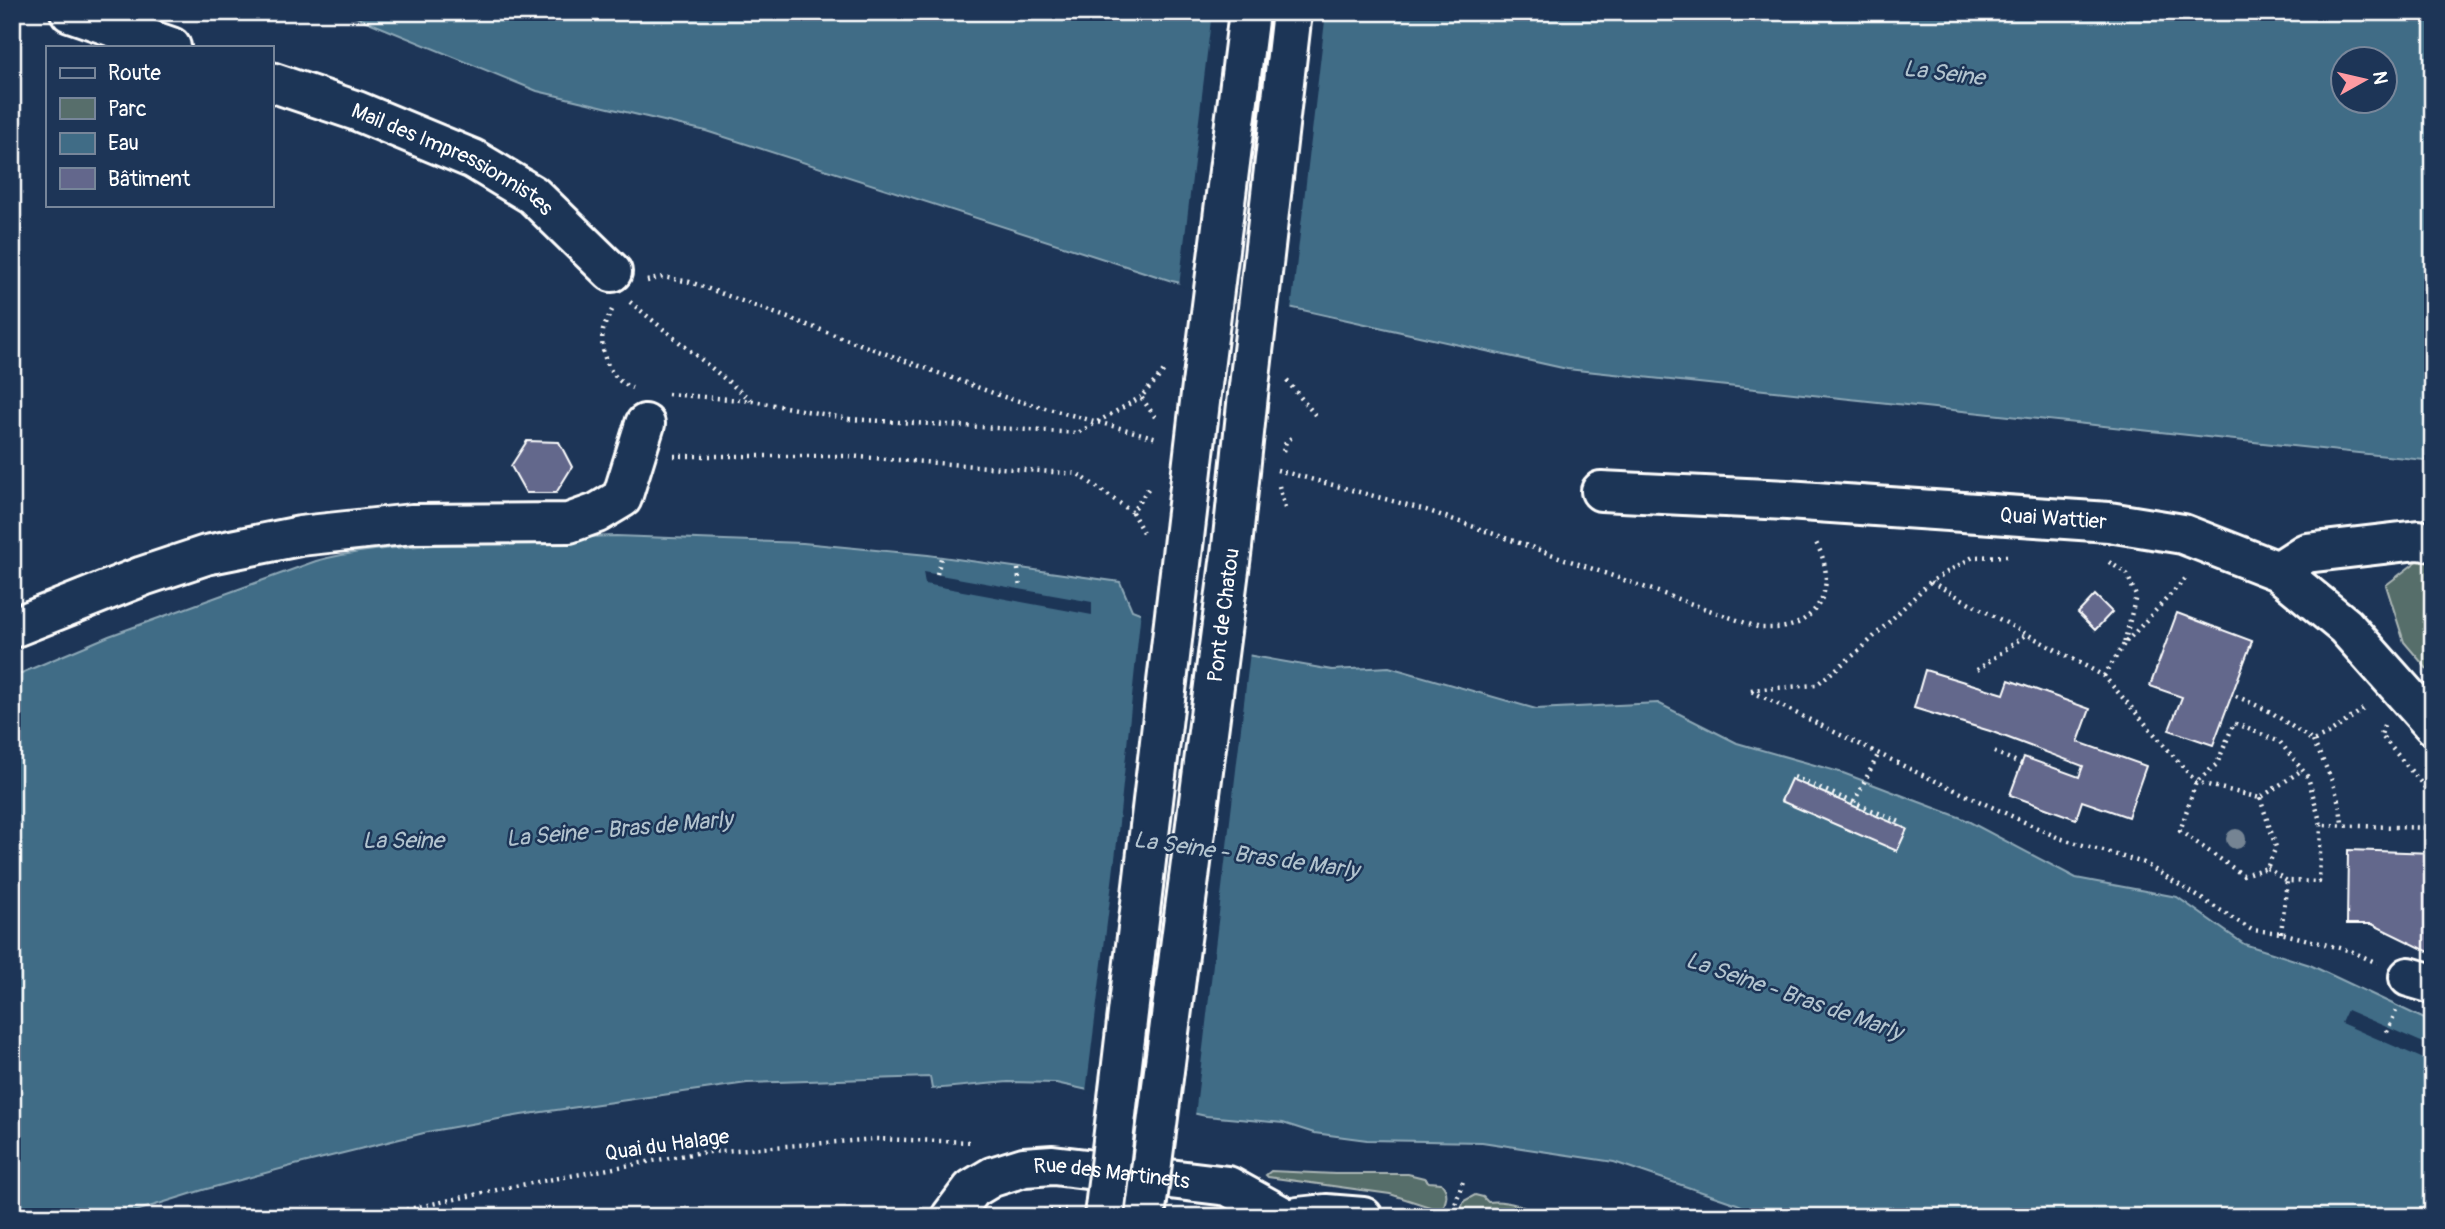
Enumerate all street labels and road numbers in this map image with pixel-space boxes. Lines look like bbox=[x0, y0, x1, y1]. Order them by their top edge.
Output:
street label: Mail des Impressionnistes bbox=[348, 97, 560, 222]
street label: Quai Wattier bbox=[1999, 501, 2108, 535]
street label: Pont de Chatou bbox=[1201, 546, 1245, 684]
street label: Quai du Halage bbox=[603, 1123, 732, 1167]
street label: Rue des Martinets bbox=[1033, 1151, 1192, 1195]

